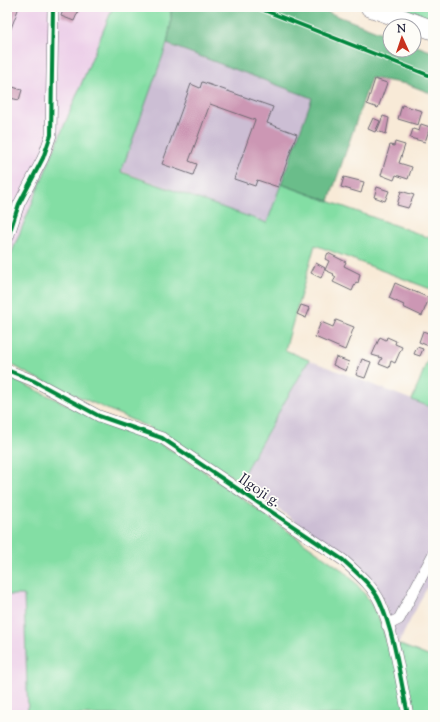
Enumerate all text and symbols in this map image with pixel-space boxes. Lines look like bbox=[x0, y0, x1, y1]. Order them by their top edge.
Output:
north arrow bbox=[382, 18, 422, 58]
text: N bbox=[396, 21, 407, 37]
street label: Ilgoji g. bbox=[234, 469, 285, 513]

